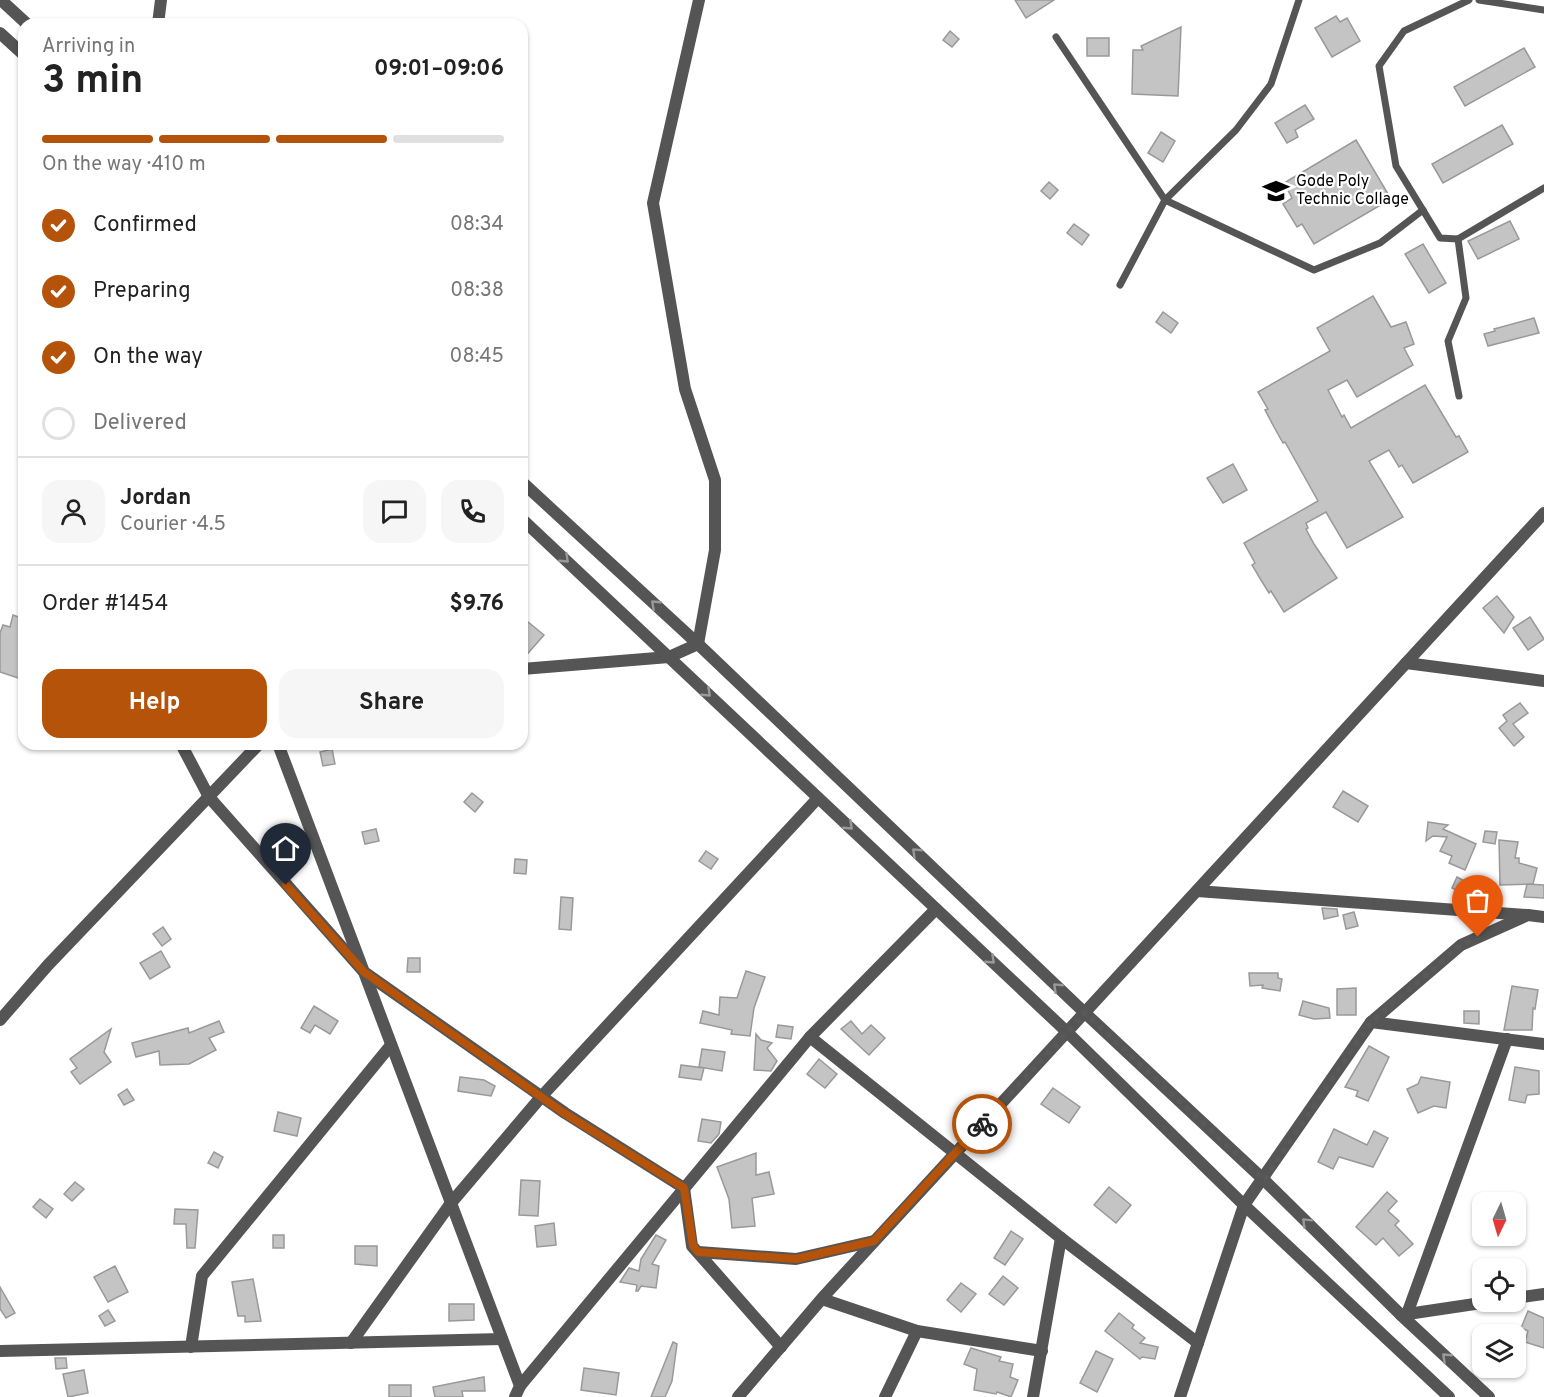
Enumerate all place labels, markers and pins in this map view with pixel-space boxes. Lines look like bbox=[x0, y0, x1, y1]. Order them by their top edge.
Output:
place label: Gode Poly Technic Collage bbox=[1296, 172, 1409, 210]
school or university icon: Gode Poly Technic Collage bbox=[1261, 176, 1291, 206]
pin bbox=[260, 823, 311, 885]
pin bbox=[1452, 875, 1503, 937]

